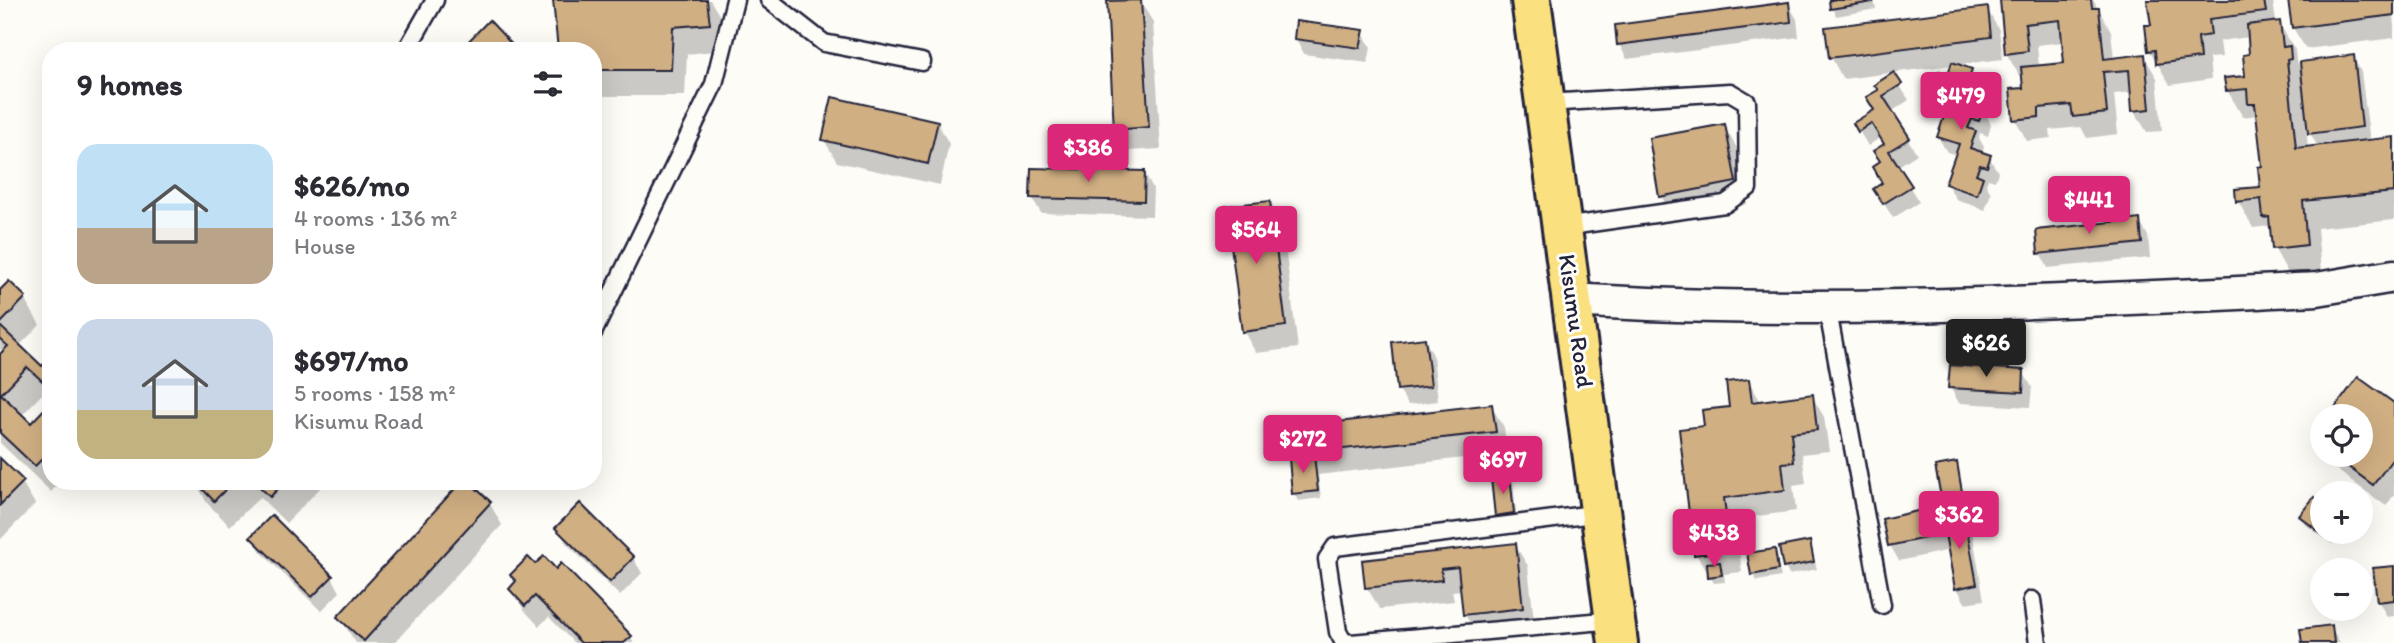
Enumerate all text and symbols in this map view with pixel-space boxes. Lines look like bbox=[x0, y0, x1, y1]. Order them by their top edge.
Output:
icon: filters bbox=[529, 65, 567, 103]
text: 9 homes bbox=[77, 66, 183, 103]
pin: $479 bbox=[1920, 72, 2002, 132]
text: $479 bbox=[1937, 81, 1985, 109]
pin: $386 bbox=[1047, 124, 1129, 184]
text: $386 bbox=[1064, 133, 1112, 161]
text: $626/mo bbox=[294, 167, 410, 204]
icon: home bbox=[133, 172, 217, 256]
pin: $441 bbox=[2048, 176, 2130, 236]
text: $441 bbox=[2064, 185, 2114, 213]
text: 4 rooms · 136 m² bbox=[294, 204, 457, 232]
pin: $564 bbox=[1215, 206, 1297, 266]
text: $564 bbox=[1231, 215, 1281, 243]
text: House bbox=[294, 232, 356, 260]
street label: Kisumu Road bbox=[1553, 252, 1600, 390]
pin: $626 bbox=[1945, 320, 2027, 379]
text: $626 bbox=[1962, 328, 2010, 356]
text: $697/mo bbox=[294, 342, 409, 379]
icon: home bbox=[133, 347, 217, 431]
text: 5 rooms · 158 m² bbox=[294, 379, 456, 407]
map controls bbox=[2310, 404, 2373, 621]
button: locate bbox=[2310, 404, 2373, 467]
text: Kisumu Road bbox=[294, 407, 423, 435]
pin: $272 bbox=[1262, 416, 1344, 475]
text: $272 bbox=[1279, 424, 1327, 452]
pin: $697 bbox=[1462, 436, 1544, 496]
text: $697 bbox=[1479, 445, 1527, 473]
button: + bbox=[2310, 481, 2373, 544]
pin: $362 bbox=[1918, 491, 2000, 551]
text: $362 bbox=[1935, 500, 1983, 528]
pin: $438 bbox=[1673, 510, 1755, 569]
text: $438 bbox=[1689, 518, 1739, 546]
button: − bbox=[2310, 558, 2373, 621]

